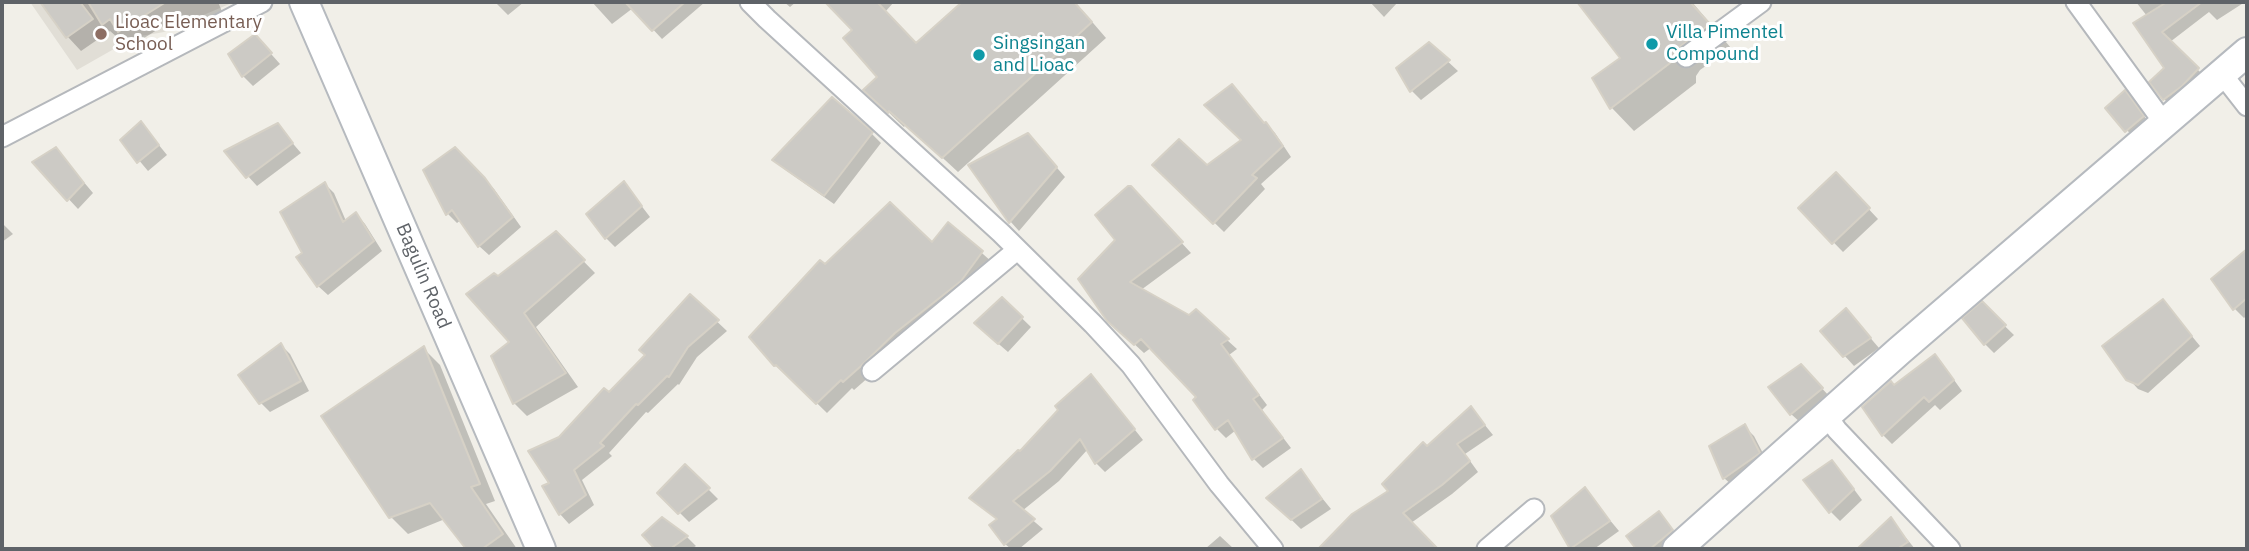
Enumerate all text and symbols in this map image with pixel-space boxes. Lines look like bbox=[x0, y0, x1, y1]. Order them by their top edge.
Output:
place label: Lioac Elementary School bbox=[115, 12, 262, 56]
place label: Villa Pimentel Compound bbox=[1666, 22, 1783, 66]
marker: Lioac Elementary School bbox=[93, 26, 109, 42]
place label: Singsingan and Lioac bbox=[993, 33, 1085, 77]
marker: Villa Pimentel Compound bbox=[1644, 36, 1660, 52]
marker: Singsingan and Lioac bbox=[971, 47, 987, 63]
street label: Bagulin Road bbox=[391, 220, 455, 332]

